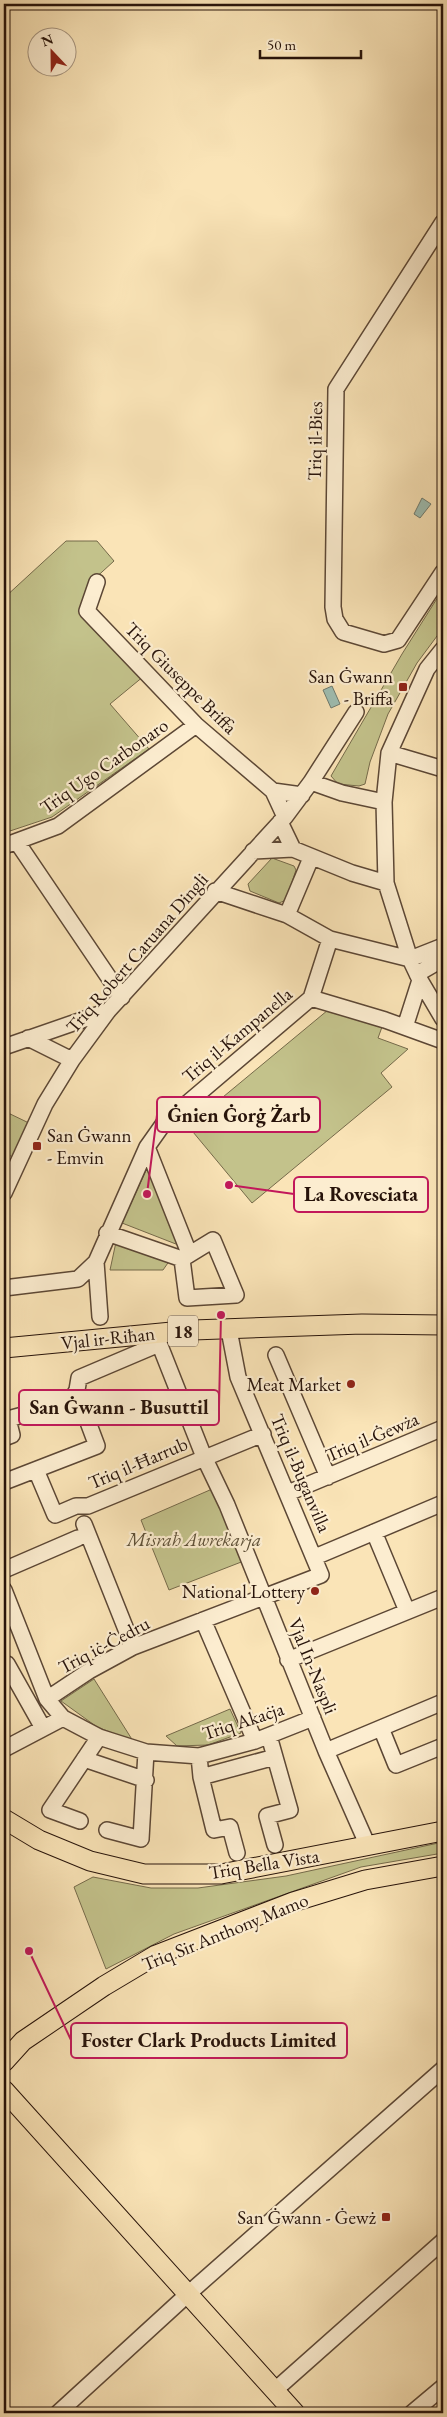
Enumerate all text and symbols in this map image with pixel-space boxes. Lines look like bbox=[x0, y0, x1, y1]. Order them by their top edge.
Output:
north arrow bbox=[28, 28, 78, 78]
scale bar bbox=[260, 28, 361, 60]
text: N bbox=[39, 29, 56, 50]
text: 50 m bbox=[267, 35, 296, 54]
street label: Triq il-Bies bbox=[302, 401, 328, 481]
street label: Triq Giuseppe Briffa bbox=[120, 617, 243, 740]
place label: San Ġwann - Briffa bbox=[309, 664, 393, 711]
marker: San Ġwann - Briffa bbox=[397, 681, 409, 693]
street label: Triq Ugo Carbonaro bbox=[35, 712, 173, 820]
street label: Triq Robert Caruana Dingli bbox=[60, 867, 214, 1038]
street label: Triq il-Kampanella bbox=[177, 981, 298, 1088]
callout: Ġnien Ġorġ Żarb bbox=[157, 1097, 320, 1132]
text: Ġnien Ġorġ Żarb bbox=[167, 1102, 311, 1128]
place label: San Ġwann - Emvin bbox=[47, 1123, 131, 1170]
marker: San Ġwann - Emvin bbox=[31, 1140, 43, 1152]
callout: La Rovesciata bbox=[294, 1177, 428, 1212]
text: La Rovesciata bbox=[304, 1181, 418, 1207]
road number: 18 bbox=[168, 1315, 198, 1346]
street label: Vjal ir-Riħan bbox=[60, 1321, 156, 1355]
place label: Meat Market bbox=[247, 1372, 341, 1397]
marker: Meat Market bbox=[345, 1378, 357, 1390]
callout: San Ġwann - Busuttil bbox=[19, 1390, 219, 1425]
text: San Ġwann - Busuttil bbox=[29, 1394, 209, 1420]
street label: Triq il-Ġewża bbox=[322, 1406, 423, 1468]
street label: Triq il-Buganvilla bbox=[265, 1410, 337, 1536]
street label: Triq il-Ħarrub bbox=[85, 1431, 192, 1495]
park label: Misraħ Awrekarja bbox=[126, 1527, 261, 1552]
place label: National Lottery bbox=[182, 1579, 306, 1604]
marker: National Lottery bbox=[309, 1585, 321, 1597]
street label: Triq iċ-Ċedru bbox=[54, 1611, 154, 1679]
street label: Vjal In-Naspli bbox=[282, 1614, 344, 1718]
street label: Triq Akaċja bbox=[199, 1696, 287, 1746]
street label: Triq Bella Vista bbox=[207, 1843, 321, 1885]
street label: Triq Sir Anthony Mamo bbox=[138, 1887, 312, 1977]
callout: Foster Clark Products Limited bbox=[71, 2023, 347, 2058]
text: Foster Clark Products Limited bbox=[81, 2027, 337, 2053]
place label: San Ġwann - Ġewż bbox=[237, 2205, 377, 2230]
marker: San Ġwann - Ġewż bbox=[380, 2211, 392, 2223]

